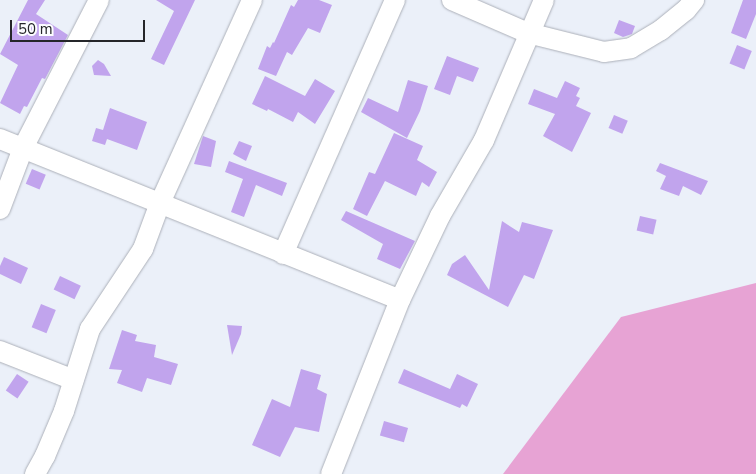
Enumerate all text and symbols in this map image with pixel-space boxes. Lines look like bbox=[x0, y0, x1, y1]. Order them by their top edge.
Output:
scale bar bbox=[12, 10, 148, 42]
text: 50 m bbox=[18, 19, 53, 39]

